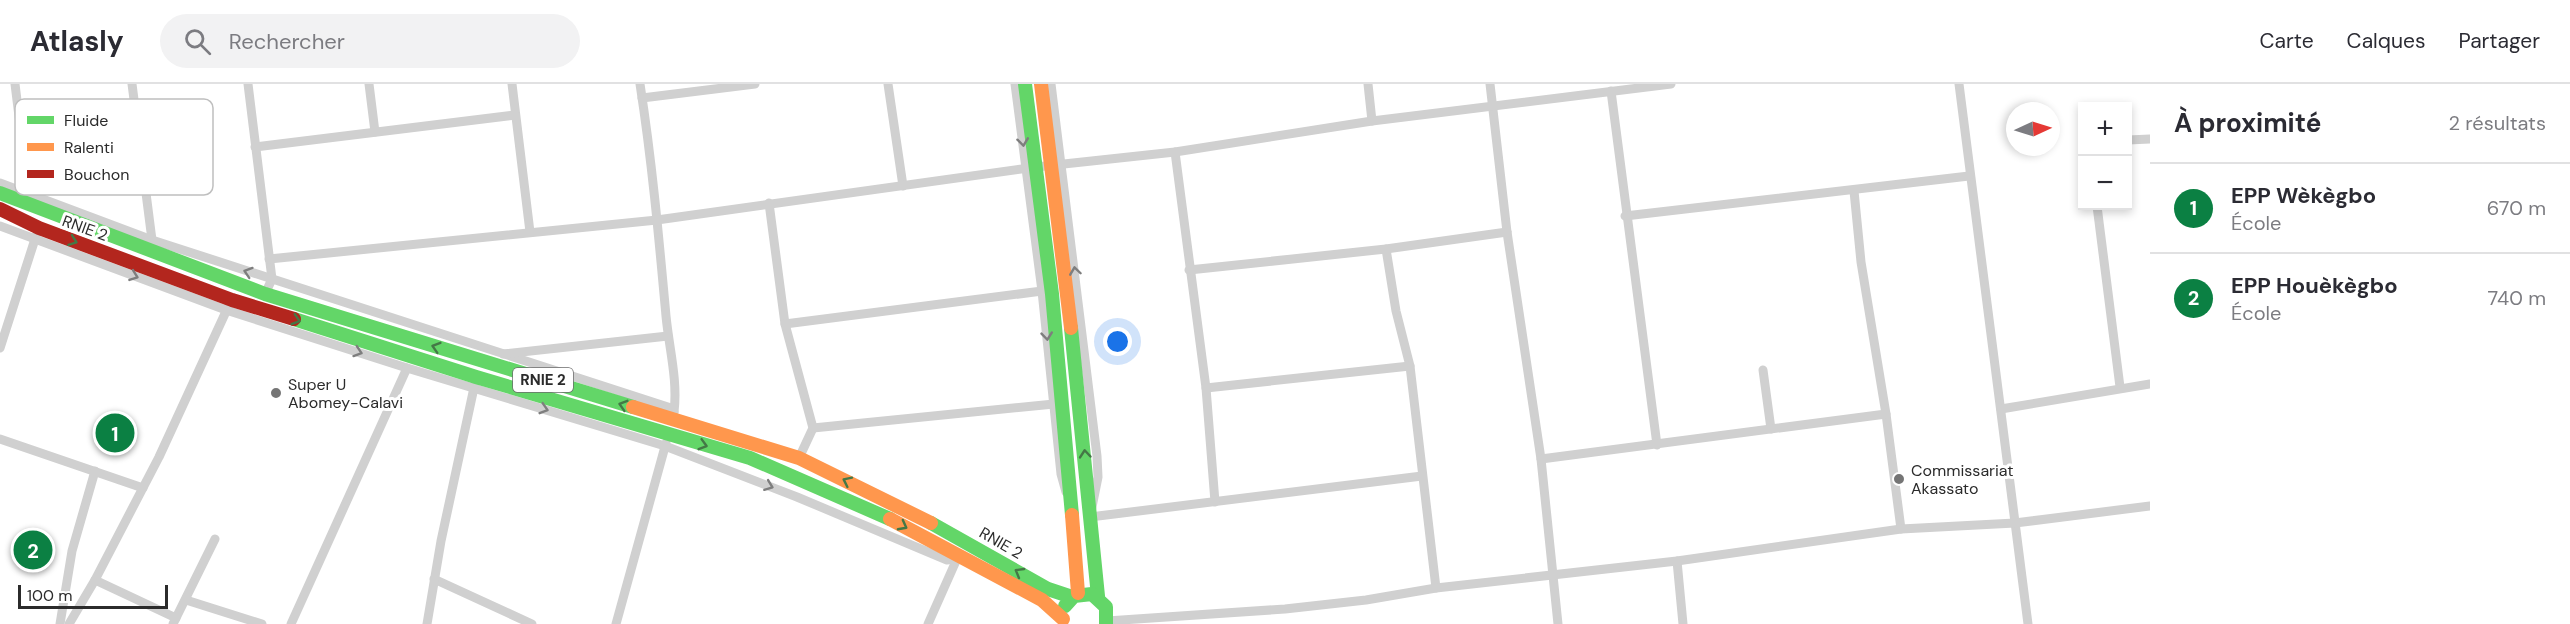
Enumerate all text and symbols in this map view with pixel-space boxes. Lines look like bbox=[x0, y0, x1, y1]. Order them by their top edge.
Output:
search box bbox=[160, 14, 580, 68]
text: Atlasly bbox=[30, 23, 124, 60]
icon: search bbox=[181, 25, 214, 58]
text: Rechercher bbox=[229, 27, 345, 56]
text: Carte bbox=[2259, 27, 2314, 55]
text: Calques bbox=[2347, 27, 2425, 55]
text: Partager bbox=[2458, 27, 2540, 55]
legend bbox=[15, 99, 213, 195]
north arrow bbox=[2006, 102, 2060, 156]
map controls bbox=[2078, 102, 2132, 210]
button: + bbox=[2078, 102, 2132, 156]
text: À proximité bbox=[2174, 106, 2321, 140]
text: Fluide bbox=[64, 110, 108, 131]
text: 2 résultats bbox=[2449, 110, 2546, 136]
text: Ralenti bbox=[64, 137, 114, 158]
one-way arrow bbox=[1016, 137, 1028, 147]
button: − bbox=[2078, 156, 2132, 210]
text: Bouchon bbox=[64, 164, 129, 185]
text: EPP Wèkègbo bbox=[2231, 181, 2376, 210]
text: 1 bbox=[2190, 195, 2197, 221]
text: 670 m bbox=[2487, 195, 2546, 221]
street label: RNIE 2 bbox=[59, 210, 111, 246]
text: École bbox=[2231, 210, 2281, 236]
one-way arrow bbox=[67, 233, 78, 246]
one-way arrow bbox=[243, 266, 254, 279]
one-way arrow bbox=[1070, 266, 1082, 276]
one-way arrow bbox=[128, 268, 139, 281]
text: EPP Houèkègbo bbox=[2231, 271, 2398, 300]
text: 2 bbox=[2188, 285, 2199, 311]
text: 740 m bbox=[2488, 285, 2546, 311]
text: École bbox=[2231, 300, 2281, 326]
one-way arrow bbox=[290, 313, 301, 326]
your location bbox=[1103, 327, 1132, 356]
one-way arrow bbox=[1040, 331, 1053, 340]
one-way arrow bbox=[431, 342, 442, 354]
one-way arrow bbox=[352, 345, 363, 357]
road number: RNIE 2 bbox=[513, 368, 573, 392]
place label: Super U Abomey-Calavi bbox=[288, 374, 403, 413]
marker: Super U Abomey-Calavi bbox=[269, 386, 283, 400]
one-way arrow bbox=[618, 400, 629, 412]
one-way arrow bbox=[538, 402, 549, 414]
pin: 1 bbox=[96, 410, 134, 456]
one-way arrow bbox=[697, 438, 708, 450]
one-way arrow bbox=[1079, 449, 1092, 459]
place label: Commissariat Akassato bbox=[1911, 460, 2014, 499]
marker: Commissariat Akassato bbox=[1892, 472, 1906, 486]
one-way arrow bbox=[842, 476, 853, 488]
one-way arrow bbox=[763, 478, 773, 491]
one-way arrow bbox=[897, 518, 908, 530]
street label: RNIE 2 bbox=[975, 522, 1027, 564]
pin: 2 bbox=[14, 528, 52, 572]
one-way arrow bbox=[1015, 568, 1025, 580]
scale bar bbox=[18, 582, 168, 610]
text: 100 m bbox=[27, 585, 72, 606]

